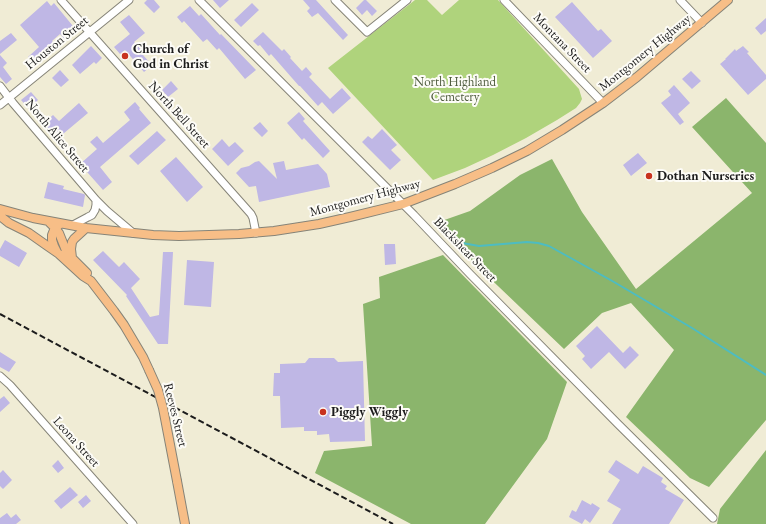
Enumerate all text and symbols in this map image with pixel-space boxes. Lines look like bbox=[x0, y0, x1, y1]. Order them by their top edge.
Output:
street label: Montana Street bbox=[530, 10, 594, 76]
street label: Montgomery Highway bbox=[596, 11, 694, 95]
street label: Houston Street bbox=[22, 13, 92, 73]
place label: Church of God in Christ bbox=[133, 41, 209, 72]
marker: Church of God in Christ bbox=[120, 51, 130, 61]
park label: North Highland Cemetery bbox=[414, 74, 496, 105]
street label: North Bell Street bbox=[145, 78, 213, 152]
street label: North Alice Street bbox=[22, 96, 92, 176]
place label: Dothan Nurseries bbox=[657, 168, 754, 184]
marker: Dothan Nurseries bbox=[644, 171, 654, 181]
street label: Montgomery Highway bbox=[308, 176, 422, 220]
street label: Blackshear Street bbox=[430, 214, 500, 286]
street label: Reeves Street bbox=[160, 382, 190, 448]
place label: Piggly Wiggly bbox=[331, 404, 408, 420]
marker: Piggly Wiggly bbox=[318, 407, 328, 417]
street label: Leona Street bbox=[49, 414, 103, 470]

